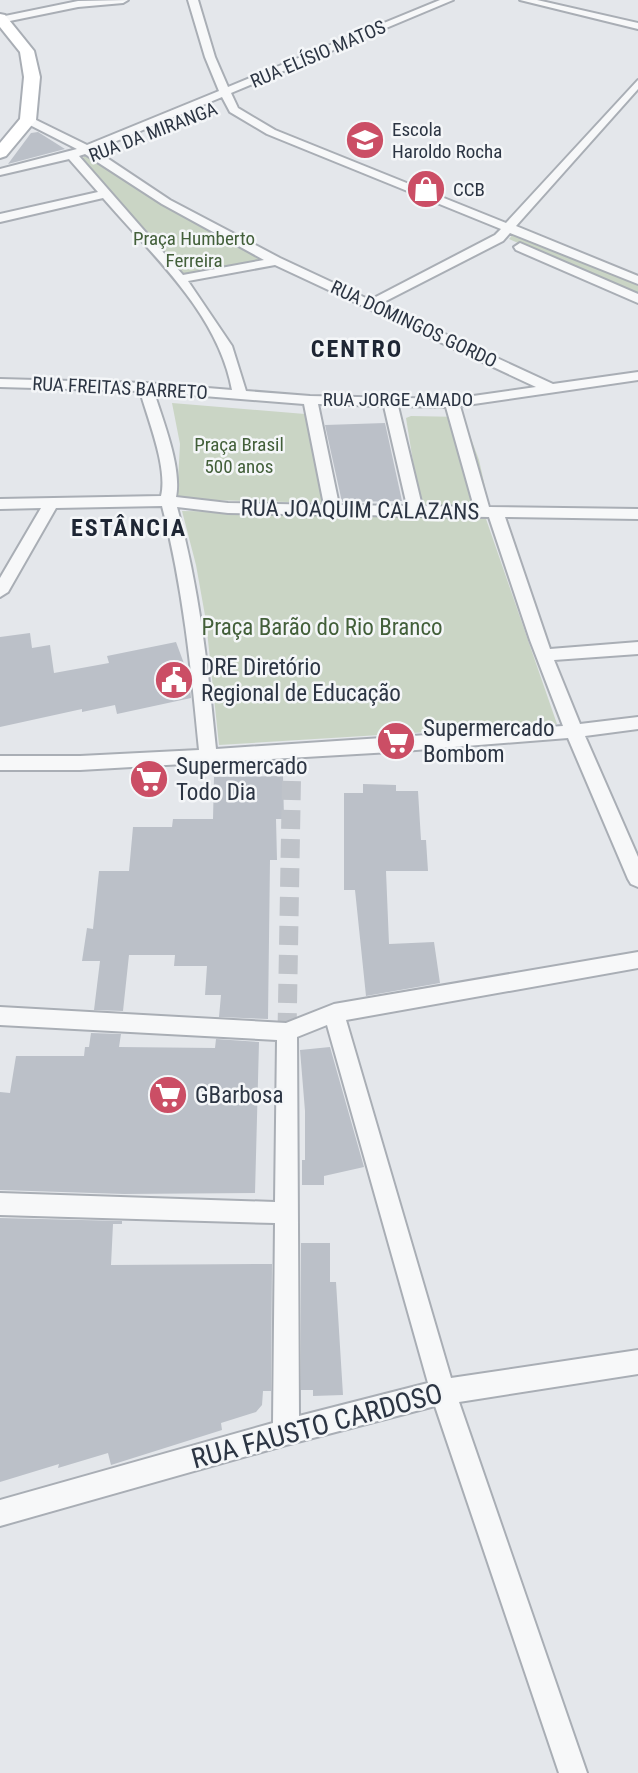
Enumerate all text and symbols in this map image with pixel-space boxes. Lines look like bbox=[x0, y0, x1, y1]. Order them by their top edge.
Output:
street label: RUA ELÍSIO MATOS bbox=[247, 15, 389, 93]
street label: RUA DA MIRANGA bbox=[85, 97, 221, 167]
place label: Escola Haroldo Rocha bbox=[392, 118, 502, 163]
school or university icon: Escola Haroldo Rocha bbox=[344, 119, 386, 161]
shop icon: CCB bbox=[405, 168, 447, 210]
place label: CCB bbox=[453, 178, 485, 201]
park label: Praça Humberto Ferreira bbox=[133, 227, 255, 272]
street label: RUA DOMINGOS GORDO bbox=[327, 275, 501, 373]
district label: CENTRO bbox=[311, 335, 403, 363]
street label: RUA FREITAS BARRETO bbox=[32, 372, 208, 404]
street label: RUA JORGE AMADO bbox=[323, 388, 473, 411]
park label: Praça Brasil 500 anos bbox=[194, 433, 284, 478]
street label: RUA JOAQUIM CALAZANS bbox=[240, 494, 480, 526]
district label: ESTÂNCIA bbox=[71, 514, 187, 542]
park label: Praça Barão do Rio Branco bbox=[201, 614, 443, 641]
place label: DRE Diretório Regional de Educação bbox=[201, 654, 401, 707]
public building icon: DRE Diretório Regional de Educação bbox=[153, 659, 195, 701]
place label: Supermercado Bombom bbox=[423, 715, 555, 768]
supermarket icon: Supermercado Bombom bbox=[375, 720, 417, 762]
place label: Supermercado Todo Dia bbox=[176, 753, 308, 806]
supermarket icon: Supermercado Todo Dia bbox=[128, 758, 170, 800]
supermarket icon: GBarbosa bbox=[147, 1074, 189, 1116]
place label: GBarbosa bbox=[195, 1082, 284, 1109]
street label: RUA FAUSTO CARDOSO bbox=[188, 1377, 446, 1475]

